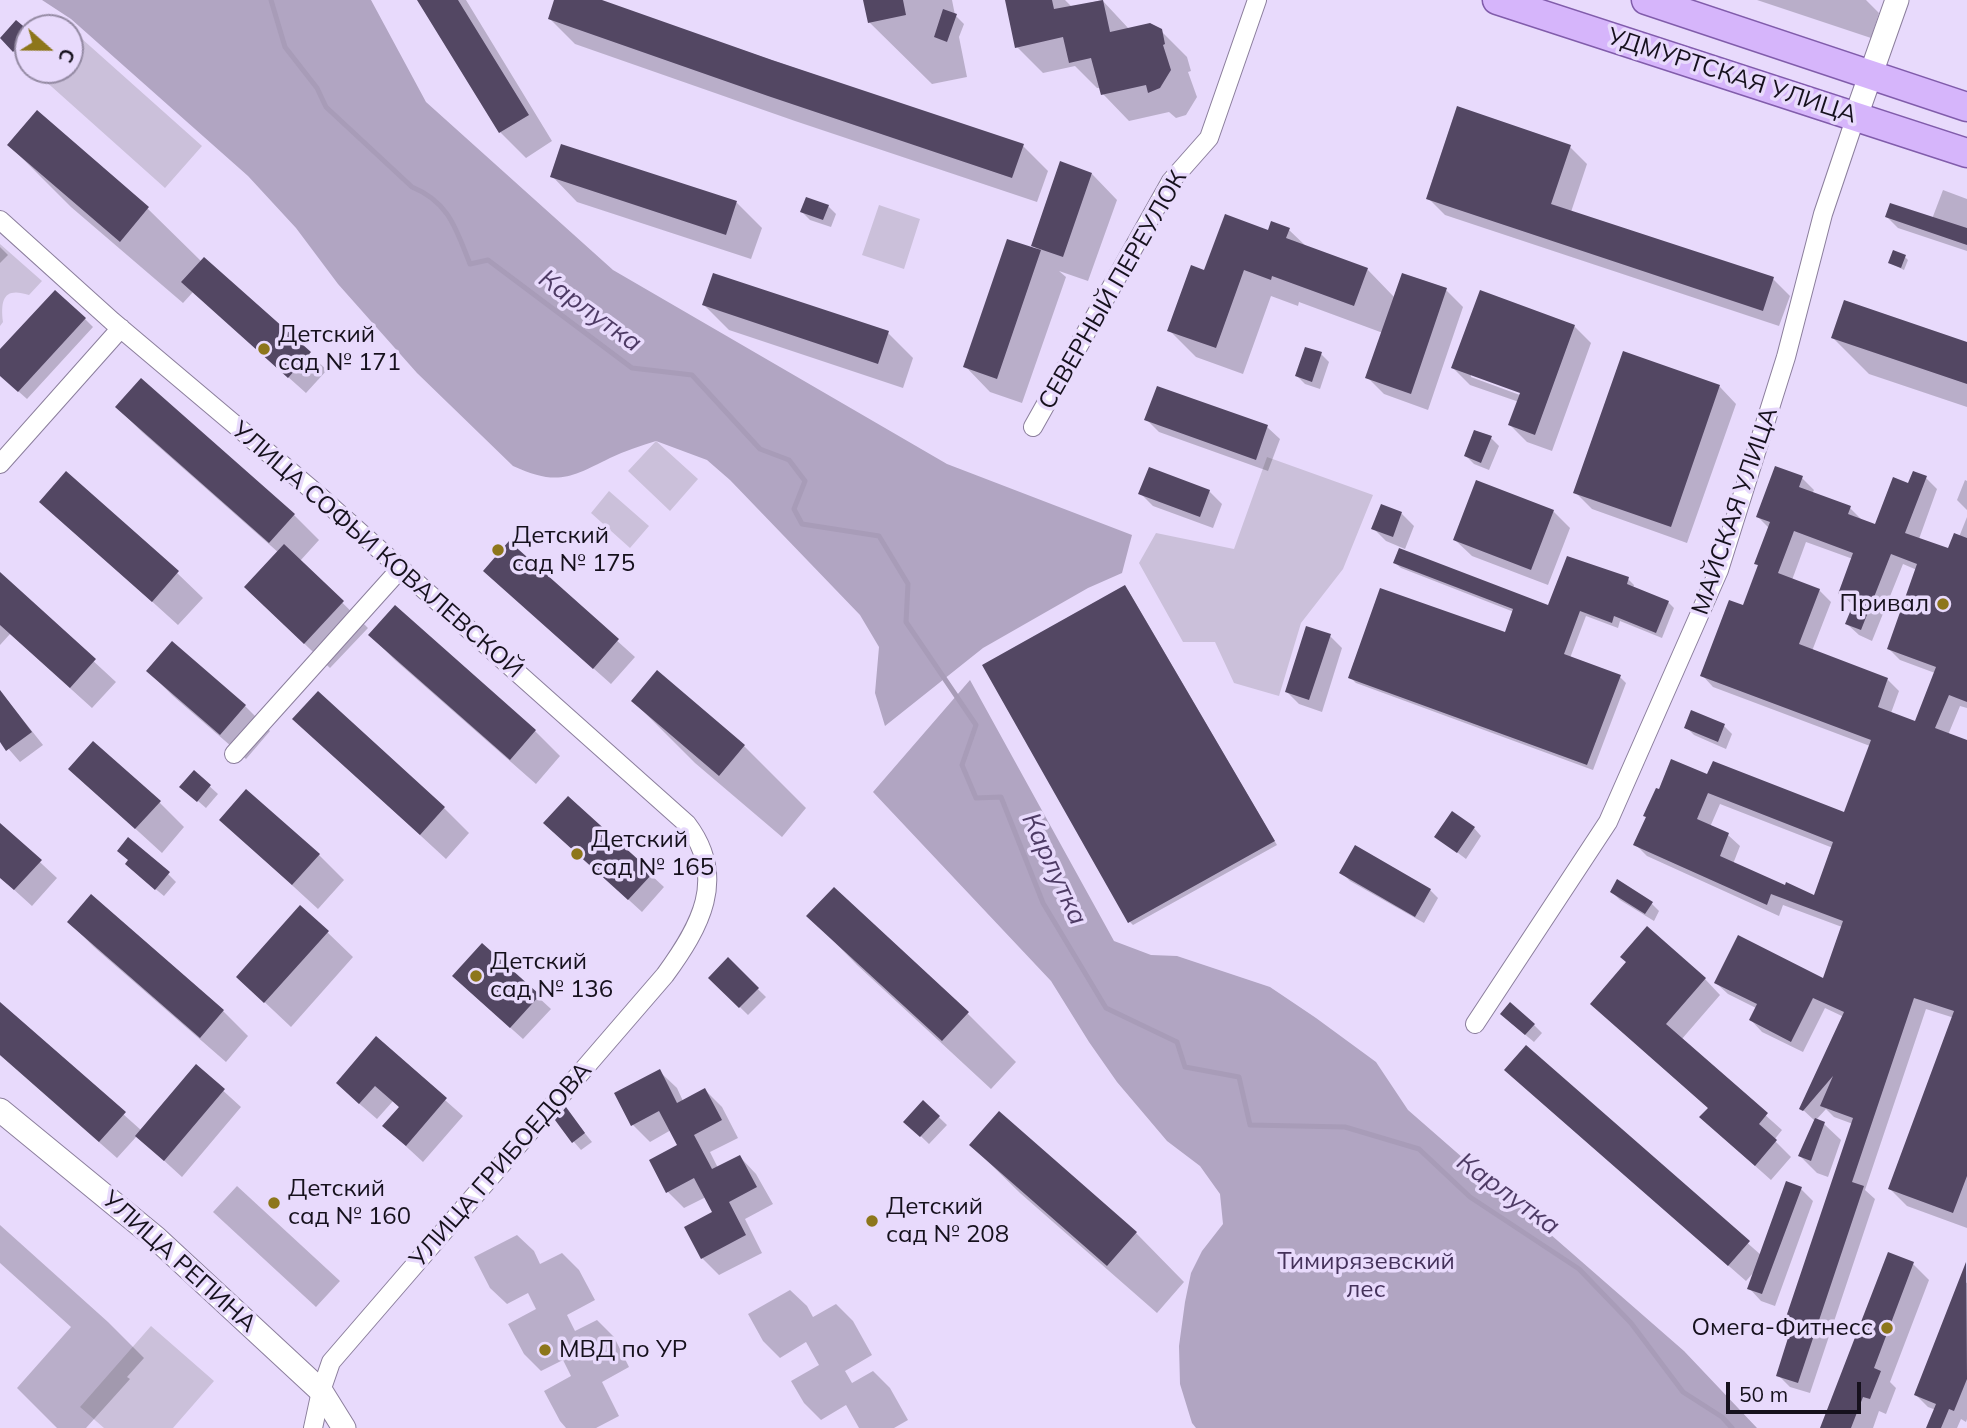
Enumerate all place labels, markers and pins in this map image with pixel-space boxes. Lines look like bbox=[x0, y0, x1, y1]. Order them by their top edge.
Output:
place label: Детский сад № 171 bbox=[278, 321, 401, 377]
marker: Детский сад № 171 bbox=[256, 341, 272, 357]
place label: Детский сад № 175 bbox=[512, 522, 635, 578]
marker: Детский сад № 175 bbox=[490, 542, 506, 558]
place label: Привал bbox=[1840, 590, 1929, 618]
marker: Привал bbox=[1935, 596, 1951, 612]
place label: Детский сад № 165 bbox=[591, 826, 714, 882]
marker: Детский сад № 165 bbox=[569, 846, 585, 862]
place label: Детский сад № 136 bbox=[490, 948, 613, 1004]
marker: Детский сад № 136 bbox=[468, 968, 484, 984]
place label: Детский сад № 160 bbox=[288, 1175, 411, 1231]
place label: Детский сад № 208 bbox=[886, 1193, 1009, 1249]
marker: Детский сад № 160 bbox=[266, 1195, 282, 1211]
marker: Детский сад № 208 bbox=[864, 1213, 880, 1229]
place label: Омега-Фитнесс bbox=[1692, 1314, 1873, 1342]
marker: Омега-Фитнесс bbox=[1879, 1320, 1895, 1336]
place label: МВД по УР bbox=[559, 1336, 687, 1364]
marker: МВД по УР bbox=[537, 1342, 553, 1358]

